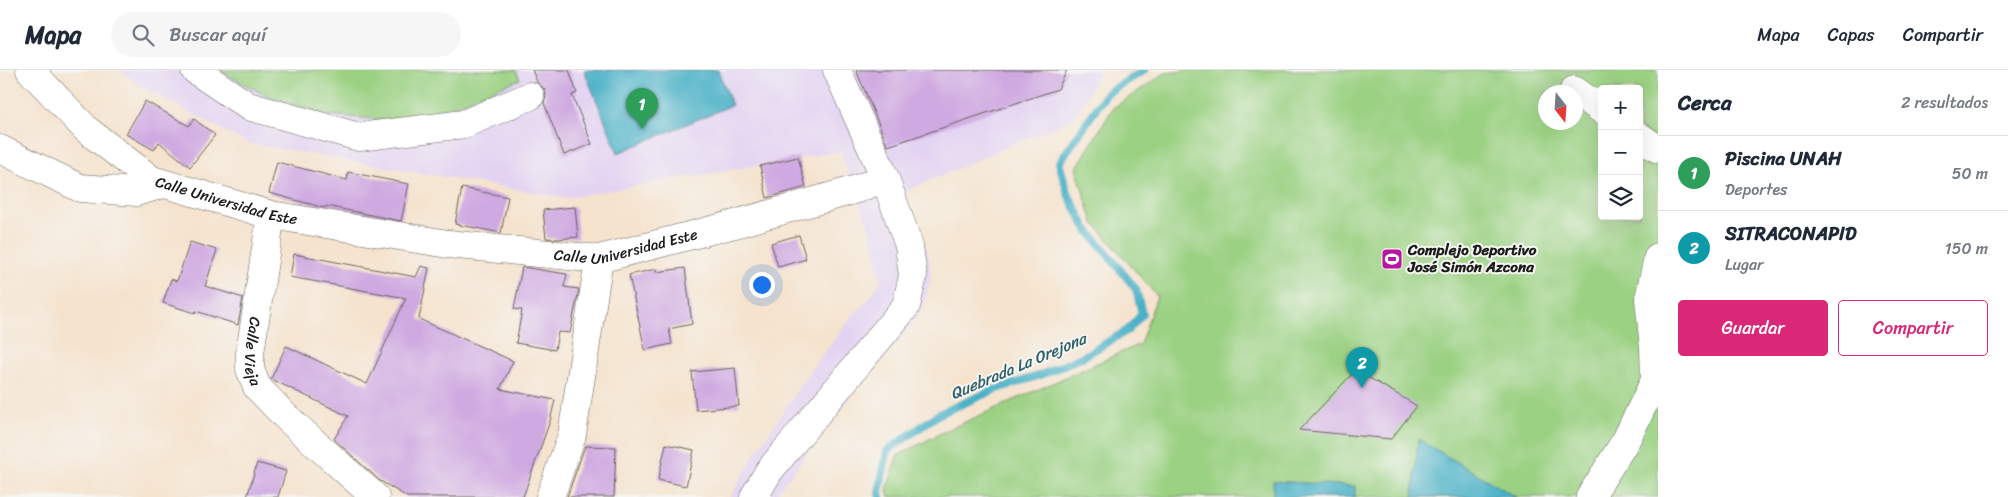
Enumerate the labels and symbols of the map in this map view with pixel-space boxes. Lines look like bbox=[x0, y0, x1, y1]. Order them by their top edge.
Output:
north arrow bbox=[1538, 85, 1583, 130]
pin: 1 bbox=[626, 88, 658, 129]
street label: Calle Universidad Este bbox=[152, 169, 299, 232]
street label: Calle Universidad Este bbox=[553, 221, 701, 272]
place label: Complejo Deportivo José Simón Azcona bbox=[1407, 237, 1537, 280]
sports icon: Complejo Deportivo José Simón Azcona bbox=[1380, 247, 1404, 271]
your location bbox=[749, 272, 775, 298]
street label: Calle Vieja bbox=[237, 315, 269, 390]
water label: Quebrada La Orejona bbox=[945, 323, 1092, 408]
pin: 2 bbox=[1346, 347, 1378, 388]

